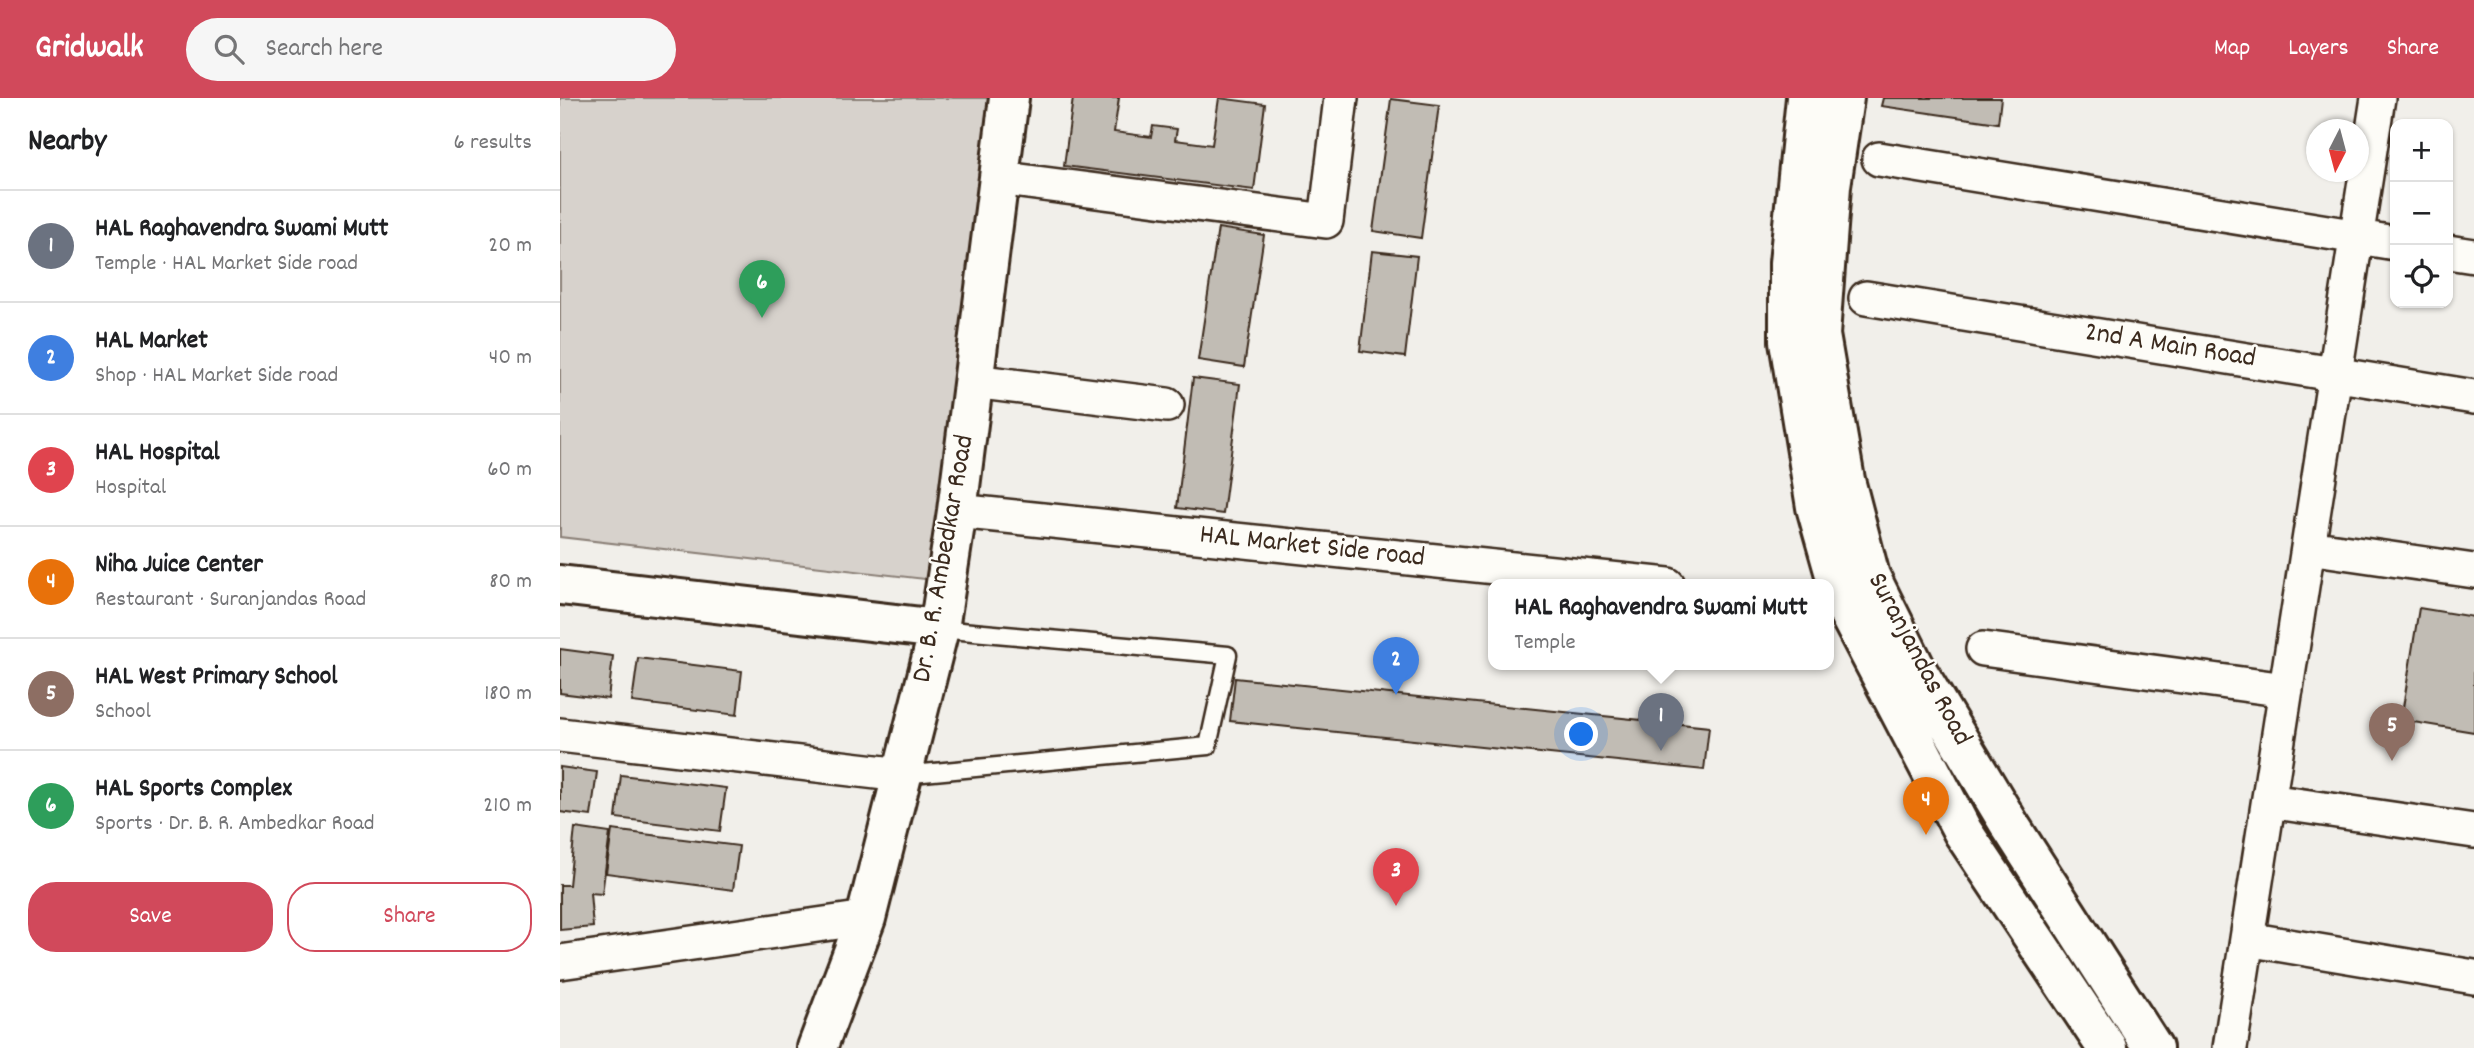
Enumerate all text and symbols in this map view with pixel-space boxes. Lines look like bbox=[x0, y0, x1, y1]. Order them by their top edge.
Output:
search box bbox=[186, 18, 676, 81]
text: Gridwalk bbox=[35, 26, 144, 73]
icon: search bbox=[210, 30, 248, 68]
text: Search here bbox=[266, 31, 383, 68]
text: Map bbox=[2214, 32, 2250, 66]
text: Layers bbox=[2288, 32, 2349, 66]
text: Share bbox=[2387, 32, 2439, 66]
north arrow bbox=[2306, 119, 2369, 182]
map controls bbox=[2390, 119, 2453, 308]
button: + bbox=[2390, 119, 2453, 182]
text: Nearby bbox=[28, 122, 106, 165]
text: 6 results bbox=[454, 127, 532, 160]
button: − bbox=[2390, 182, 2453, 245]
text: HAL Raghavendra Swami Mutt bbox=[95, 211, 388, 248]
text: 1 bbox=[48, 230, 54, 263]
text: 20 m bbox=[488, 230, 532, 263]
button: locate bbox=[2390, 245, 2453, 308]
text: Temple · HAL Market Side road bbox=[95, 248, 358, 281]
pin: 6 bbox=[739, 260, 785, 318]
street label: 2nd A Main Road bbox=[2082, 314, 2258, 380]
text: HAL Market bbox=[95, 323, 208, 360]
text: 2 bbox=[46, 342, 56, 375]
text: 40 m bbox=[489, 342, 532, 375]
text: Shop · HAL Market Side road bbox=[95, 360, 338, 393]
street label: Dr. B. R. Ambedkar Road bbox=[904, 432, 986, 686]
text: HAL Hospital bbox=[95, 435, 220, 472]
text: 3 bbox=[46, 454, 56, 487]
text: 60 m bbox=[487, 454, 532, 487]
text: Hospital bbox=[95, 472, 166, 505]
street label: HAL Market Side road bbox=[1197, 516, 1427, 580]
text: Niha Juice Center bbox=[95, 547, 263, 584]
text: 4 bbox=[46, 566, 56, 599]
text: 80 m bbox=[489, 566, 532, 599]
street label: Suranjandas Road bbox=[1855, 566, 1981, 754]
popup bbox=[1488, 579, 1834, 670]
text: Restaurant · Suranjandas Road bbox=[95, 584, 366, 617]
text: HAL Raghavendra Swami Mutt bbox=[1514, 590, 1808, 627]
text: Temple bbox=[1514, 627, 1576, 660]
pin: 2 bbox=[1373, 637, 1419, 695]
text: HAL West Primary School bbox=[95, 659, 338, 696]
text: 5 bbox=[46, 678, 56, 711]
text: 180 m bbox=[484, 678, 532, 711]
pin: 1 bbox=[1638, 693, 1684, 751]
text: School bbox=[95, 696, 151, 729]
pin: 5 bbox=[2369, 703, 2415, 761]
your location bbox=[1564, 717, 1598, 751]
text: HAL Sports Complex bbox=[95, 771, 292, 808]
pin: 4 bbox=[1903, 777, 1949, 835]
text: 6 bbox=[45, 790, 57, 823]
text: 210 m bbox=[483, 790, 532, 823]
text: Sports · Dr. B. R. Ambedkar Road bbox=[95, 808, 375, 841]
pin: 3 bbox=[1373, 848, 1419, 906]
button: Save bbox=[28, 882, 273, 952]
button: Share bbox=[287, 882, 532, 952]

